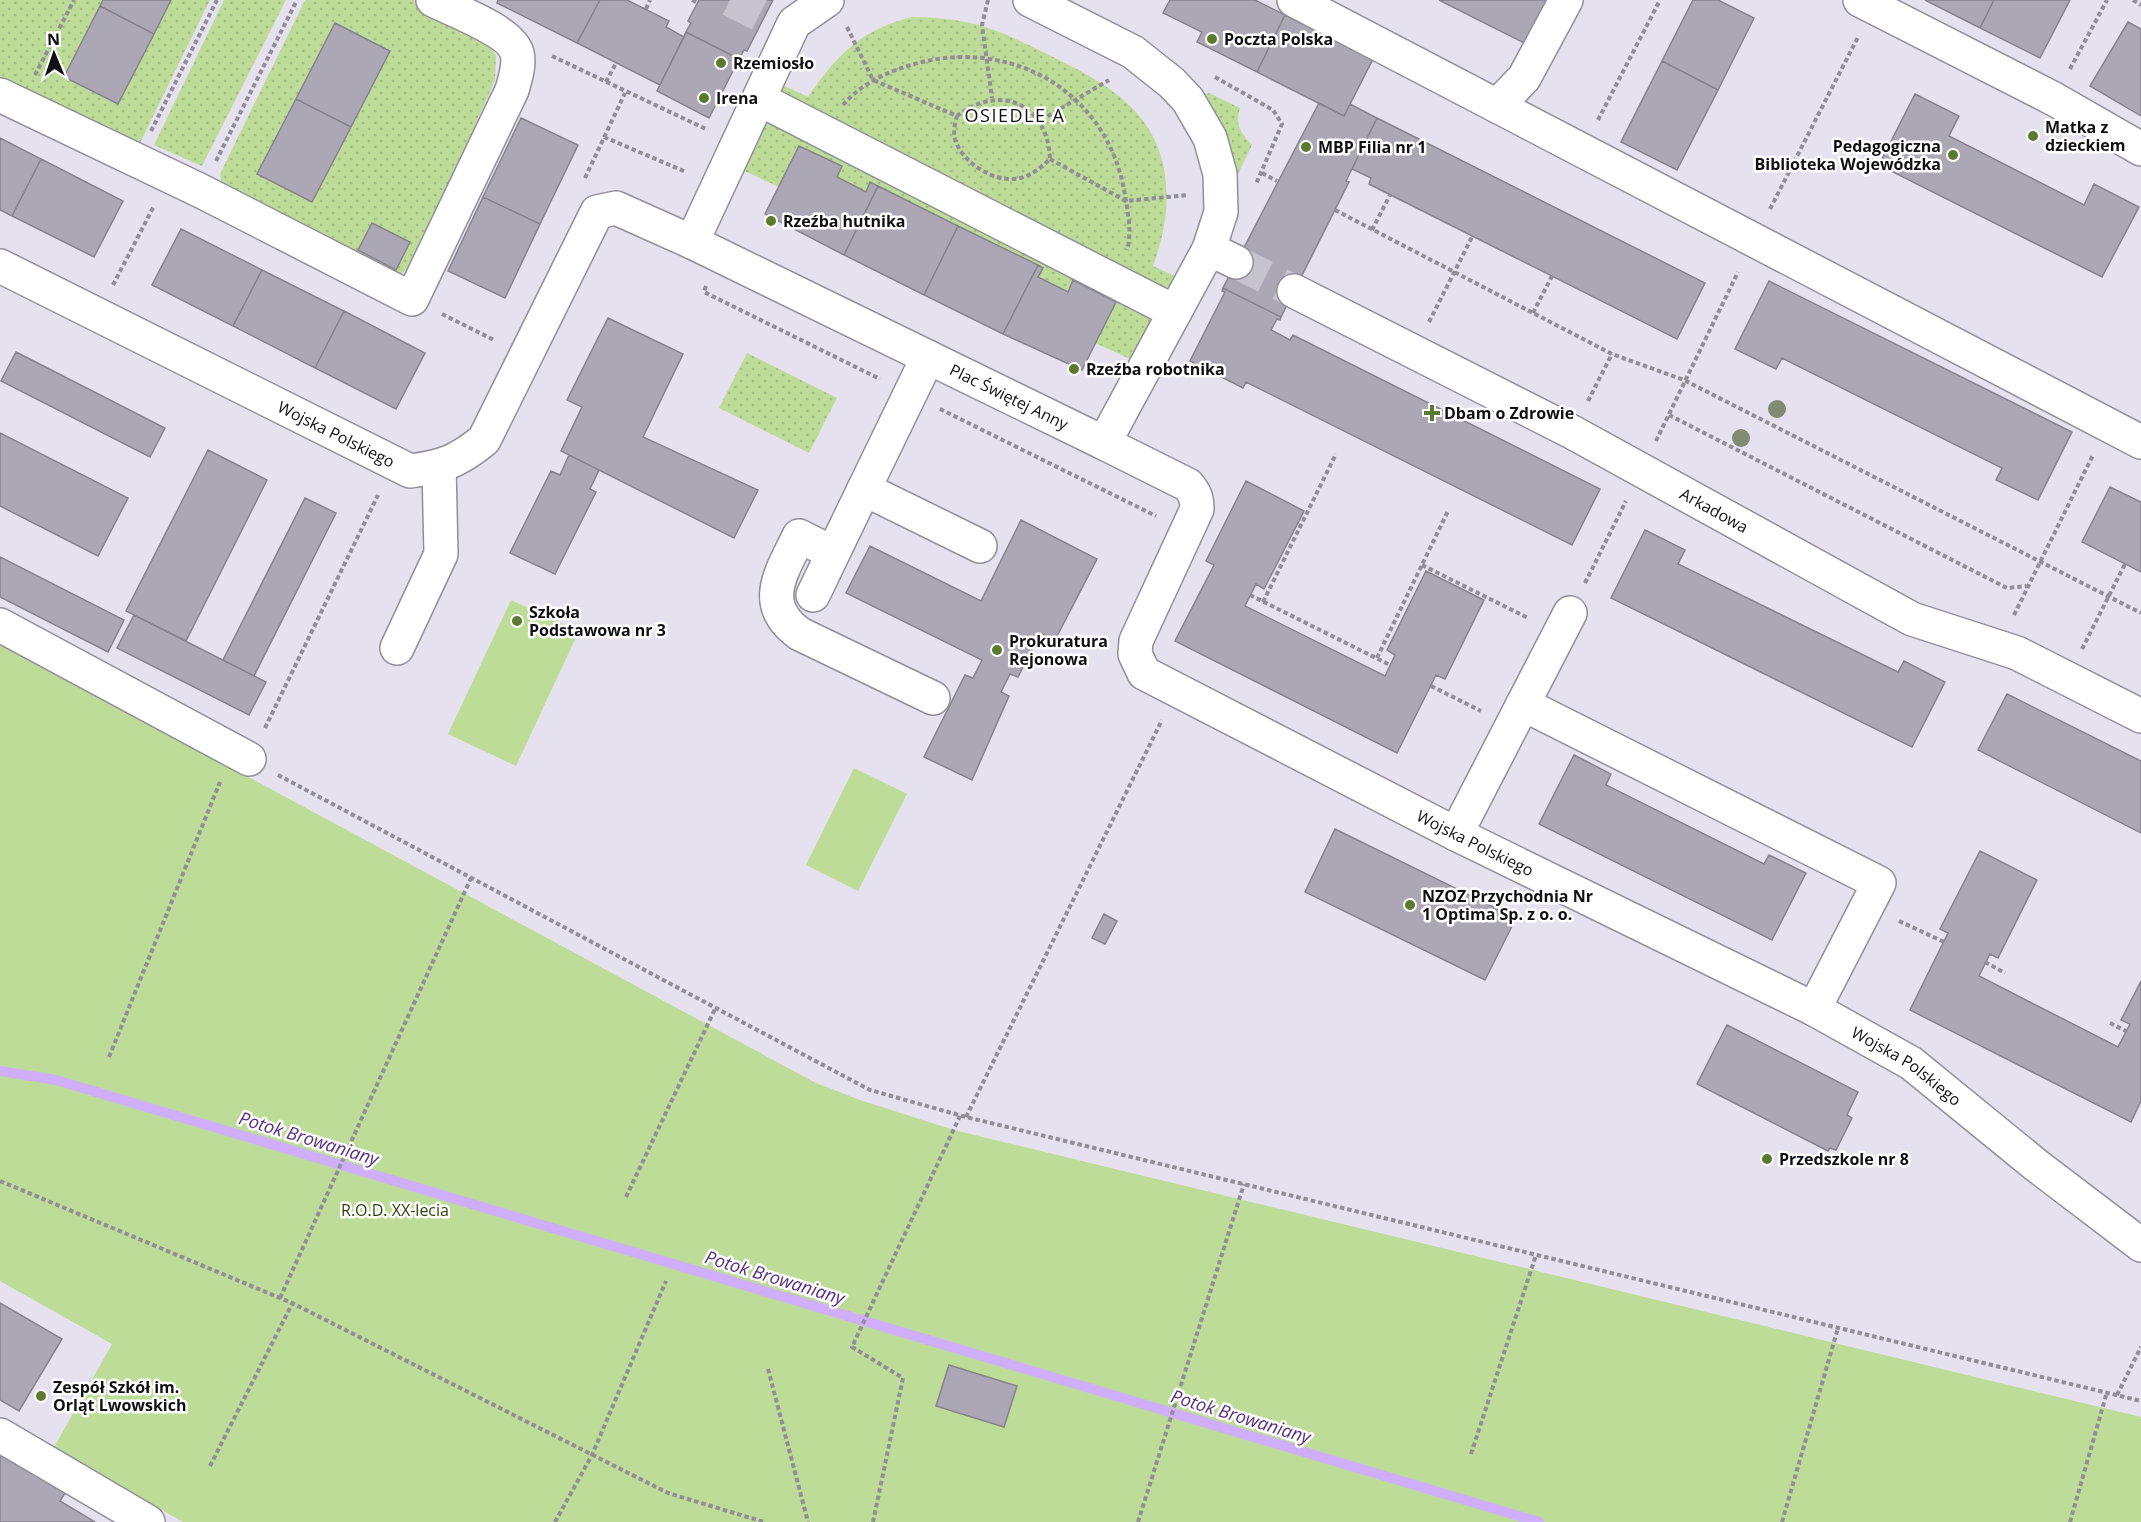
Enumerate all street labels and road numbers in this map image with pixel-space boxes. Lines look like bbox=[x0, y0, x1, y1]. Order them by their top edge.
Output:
street label: Plac Świętej Anny bbox=[946, 358, 1073, 435]
street label: Wojska Polskiego bbox=[274, 396, 399, 473]
street label: Arkadowa bbox=[1676, 483, 1752, 538]
street label: Wojska Polskiego bbox=[1413, 805, 1537, 881]
street label: Wojska Polskiego bbox=[1848, 1021, 1966, 1111]

